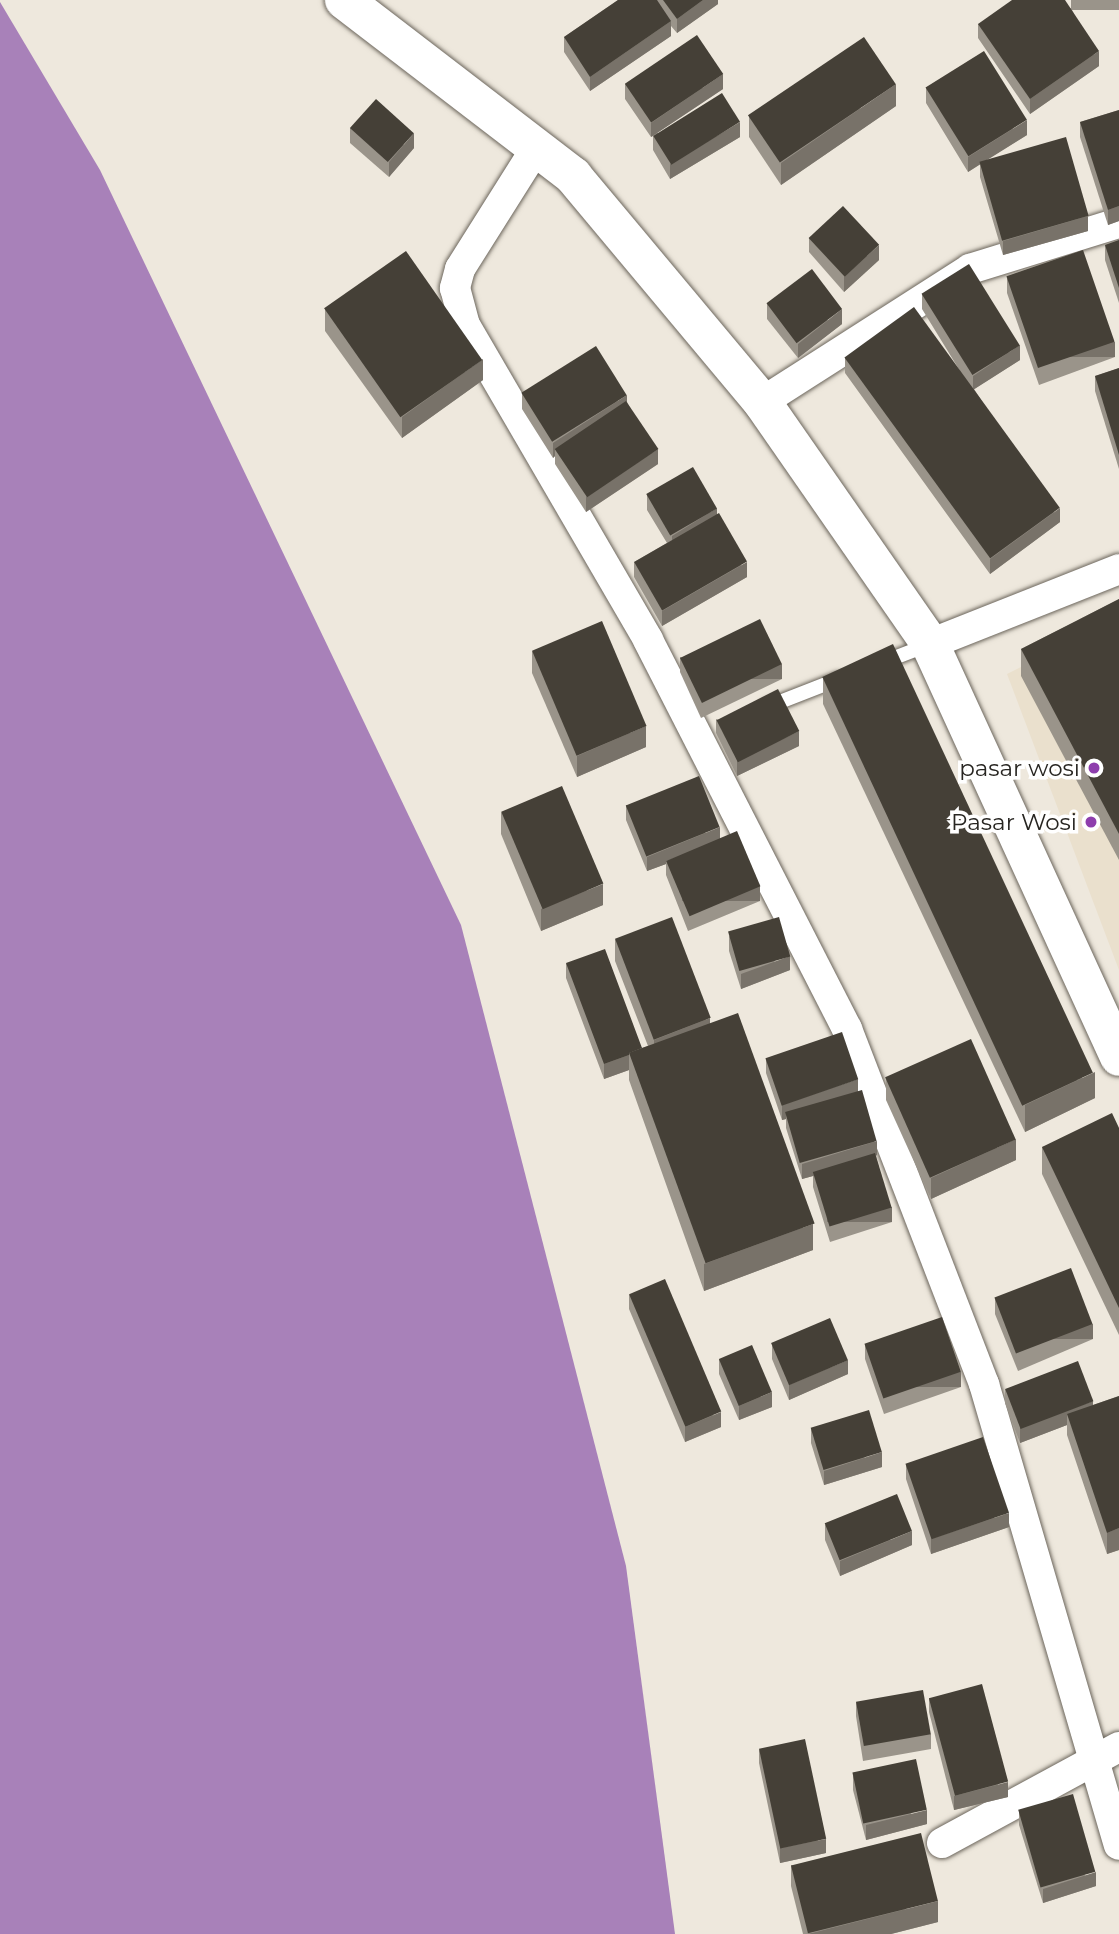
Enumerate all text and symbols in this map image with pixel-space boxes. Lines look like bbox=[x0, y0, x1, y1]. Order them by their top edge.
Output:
place label: pasar wosi bbox=[959, 754, 1080, 782]
marker: pasar wosi bbox=[1086, 760, 1102, 776]
place label: Pasar Wosi bbox=[951, 808, 1077, 836]
marker: Pasar Wosi bbox=[1083, 814, 1099, 830]

